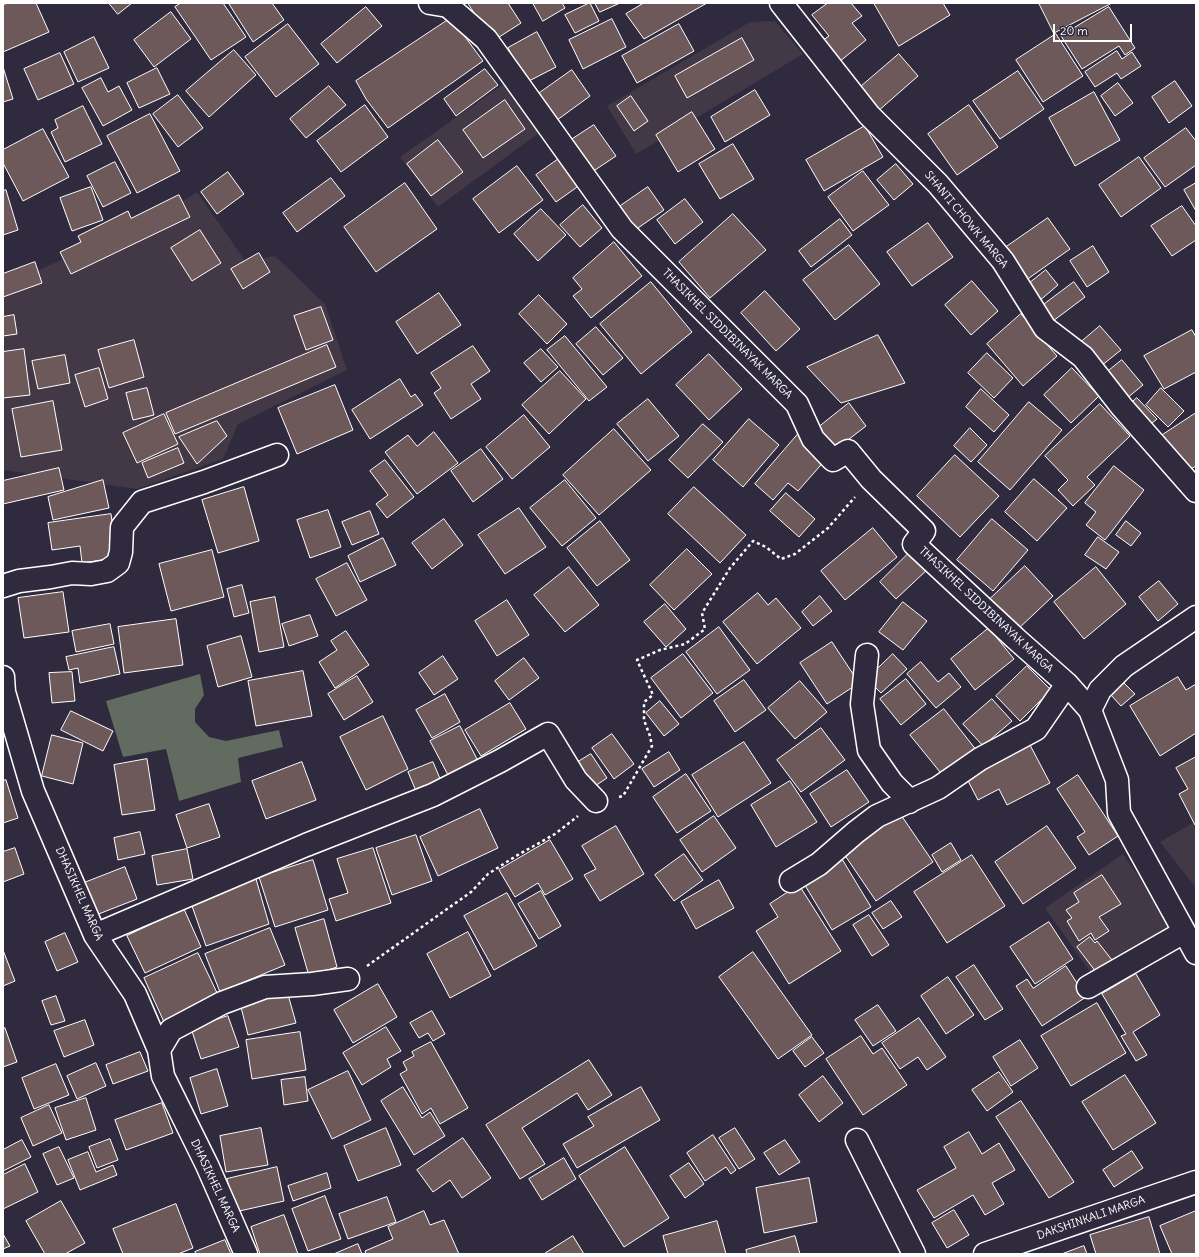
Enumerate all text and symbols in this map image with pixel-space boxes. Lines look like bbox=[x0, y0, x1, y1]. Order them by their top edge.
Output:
scale bar bbox=[1055, 16, 1134, 42]
text: 20 m bbox=[1060, 23, 1088, 38]
street label: SHANTI CHOWK MARGA bbox=[922, 169, 1010, 271]
street label: THASIKHEL SIDDIBINAYAK MARGA bbox=[659, 266, 795, 402]
street label: THASIKHEL SIDDIBINAYAK MARGA bbox=[916, 544, 1056, 676]
street label: DHASIKHEL MARGA bbox=[52, 845, 106, 943]
street label: DHASIKHEL MARGA bbox=[188, 1137, 242, 1235]
street label: DAKSHINKALI MARGA bbox=[1035, 1193, 1147, 1243]

